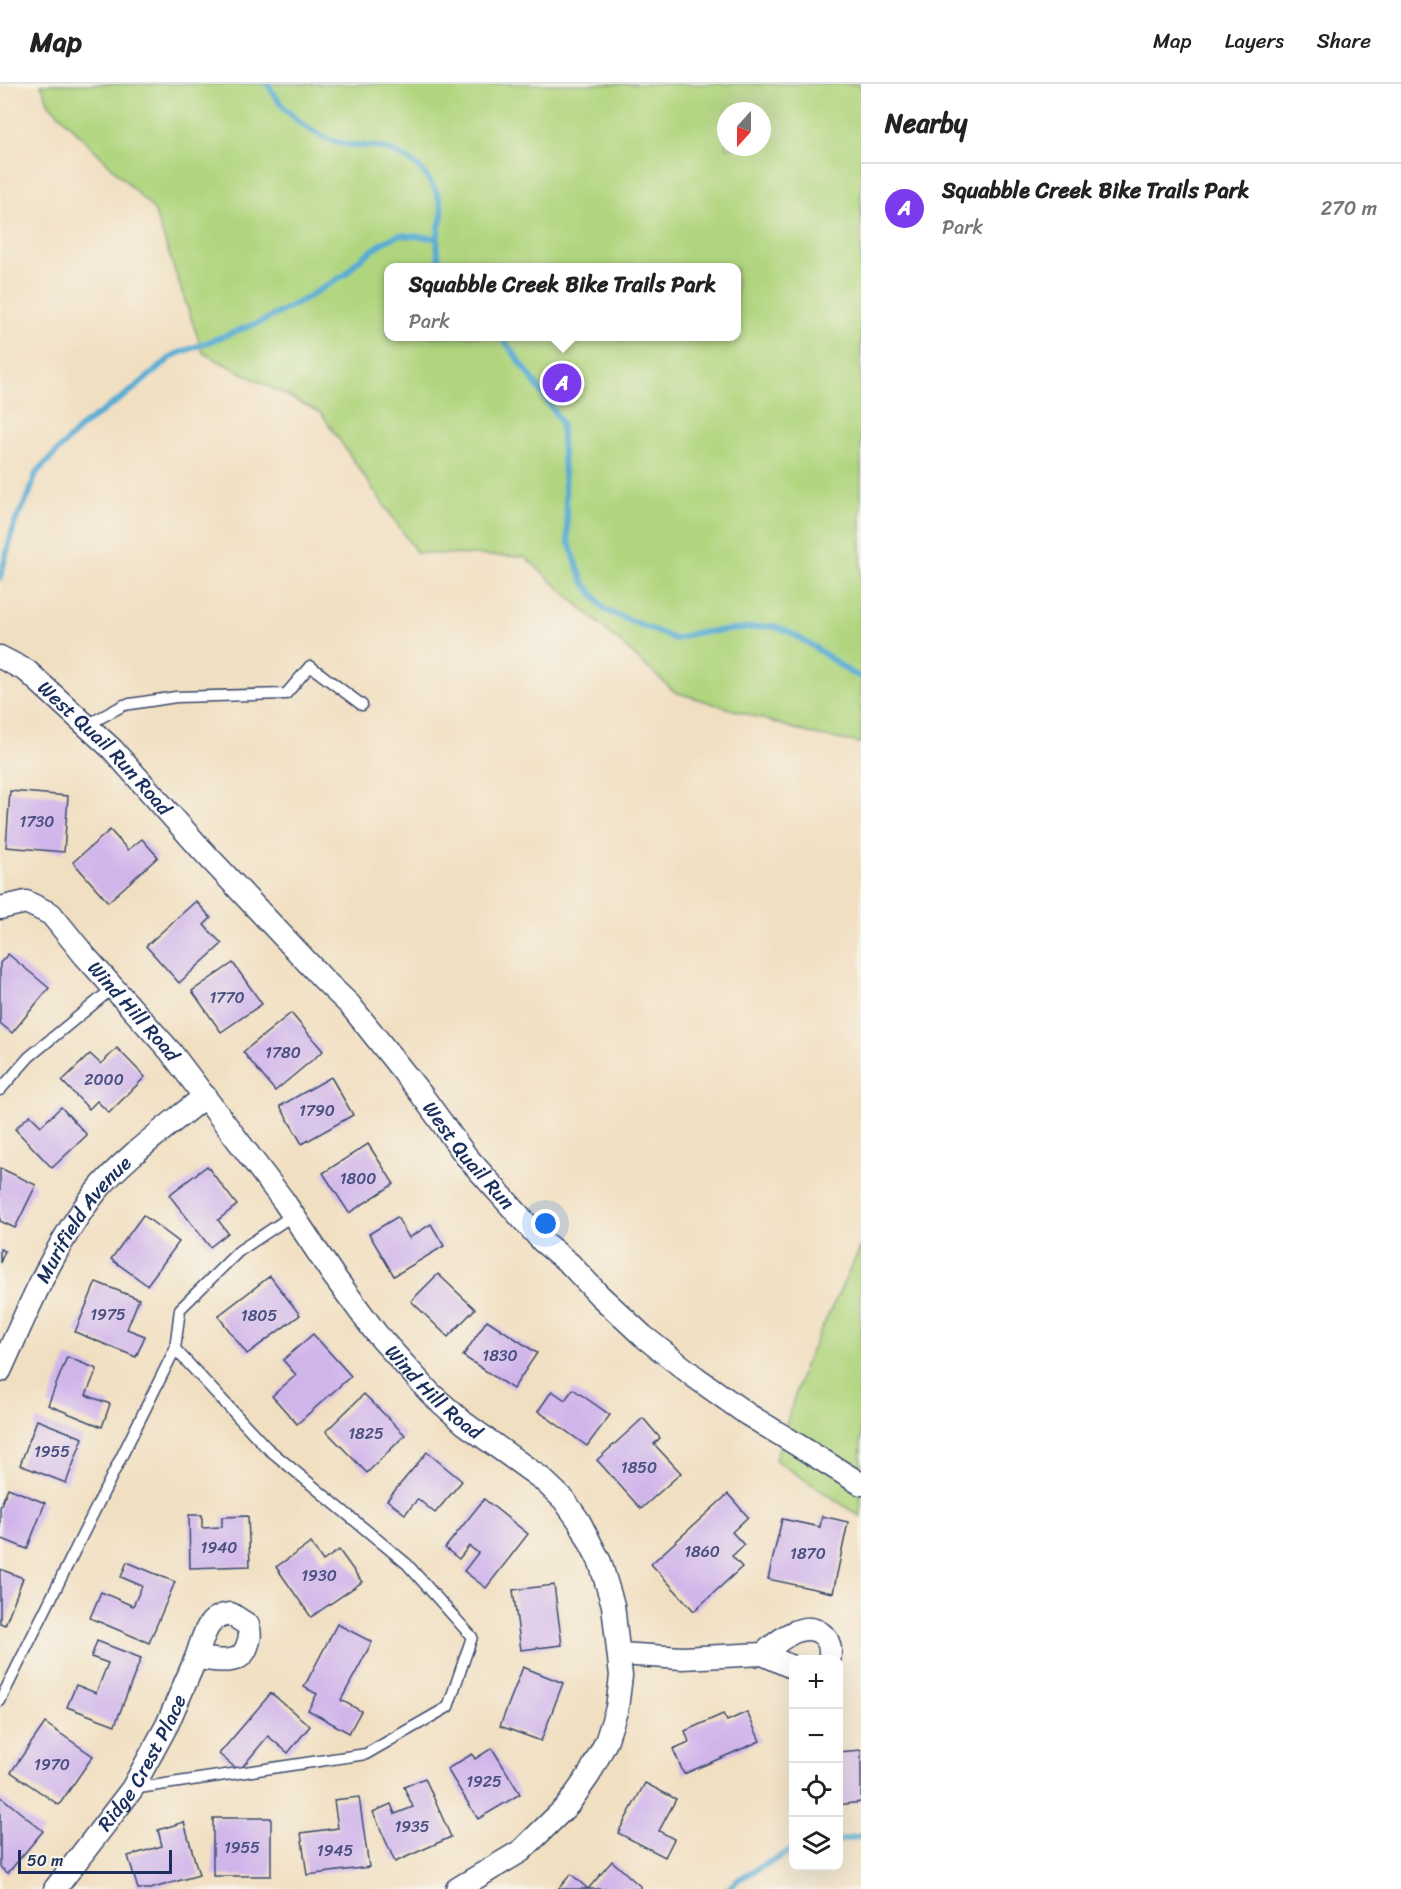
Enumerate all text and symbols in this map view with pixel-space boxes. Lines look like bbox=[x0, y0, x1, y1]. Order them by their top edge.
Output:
text: Map bbox=[30, 17, 82, 66]
text: Map bbox=[1153, 22, 1192, 60]
text: Layers bbox=[1225, 22, 1284, 60]
text: Share bbox=[1317, 22, 1371, 60]
text: Nearby bbox=[885, 100, 967, 146]
north arrow bbox=[717, 102, 771, 156]
text: Squabble Creek Bike Trails Park bbox=[942, 171, 1249, 210]
text: A bbox=[898, 191, 911, 226]
text: 270 m bbox=[1321, 191, 1377, 226]
text: Park bbox=[942, 210, 983, 245]
popup bbox=[384, 263, 741, 341]
text: Squabble Creek Bike Trails Park bbox=[409, 265, 716, 304]
text: Park bbox=[409, 304, 450, 339]
pin: A bbox=[542, 360, 582, 406]
street label: West Quail Run Road bbox=[29, 672, 182, 825]
house number: 1730 bbox=[20, 807, 54, 836]
street label: Wind Hill Road bbox=[79, 952, 190, 1070]
house number: 1770 bbox=[209, 983, 245, 1012]
house number: 1780 bbox=[265, 1038, 301, 1067]
house number: 2000 bbox=[84, 1065, 124, 1094]
street label: West Quail Run bbox=[413, 1093, 524, 1218]
house number: 1790 bbox=[299, 1096, 335, 1125]
street label: Murifield Avenue bbox=[26, 1147, 140, 1289]
house number: 1800 bbox=[340, 1164, 376, 1193]
your location bbox=[531, 1209, 560, 1238]
house number: 1975 bbox=[90, 1300, 126, 1329]
house number: 1805 bbox=[241, 1301, 277, 1330]
street label: Wind Hill Road bbox=[376, 1336, 491, 1450]
house number: 1830 bbox=[482, 1341, 518, 1370]
house number: 1825 bbox=[348, 1419, 384, 1448]
house number: 1955 bbox=[34, 1437, 70, 1466]
house number: 1850 bbox=[621, 1453, 657, 1482]
house number: 1940 bbox=[201, 1533, 237, 1562]
house number: 1860 bbox=[684, 1537, 720, 1566]
house number: 1870 bbox=[790, 1539, 826, 1568]
house number: 1930 bbox=[301, 1561, 337, 1590]
map controls bbox=[789, 1655, 843, 1871]
button: + bbox=[789, 1655, 843, 1709]
street label: Ridge Crest Place bbox=[88, 1689, 196, 1839]
button: − bbox=[789, 1709, 843, 1763]
house number: 1970 bbox=[34, 1750, 70, 1779]
button: locate bbox=[789, 1763, 843, 1817]
house number: 1925 bbox=[466, 1767, 502, 1796]
house number: 1935 bbox=[394, 1812, 430, 1841]
button: layers bbox=[789, 1817, 843, 1871]
house number: 1955 bbox=[224, 1833, 260, 1862]
house number: 1945 bbox=[317, 1836, 353, 1865]
text: 50 m bbox=[27, 1846, 63, 1875]
scale bar bbox=[18, 1847, 172, 1874]

